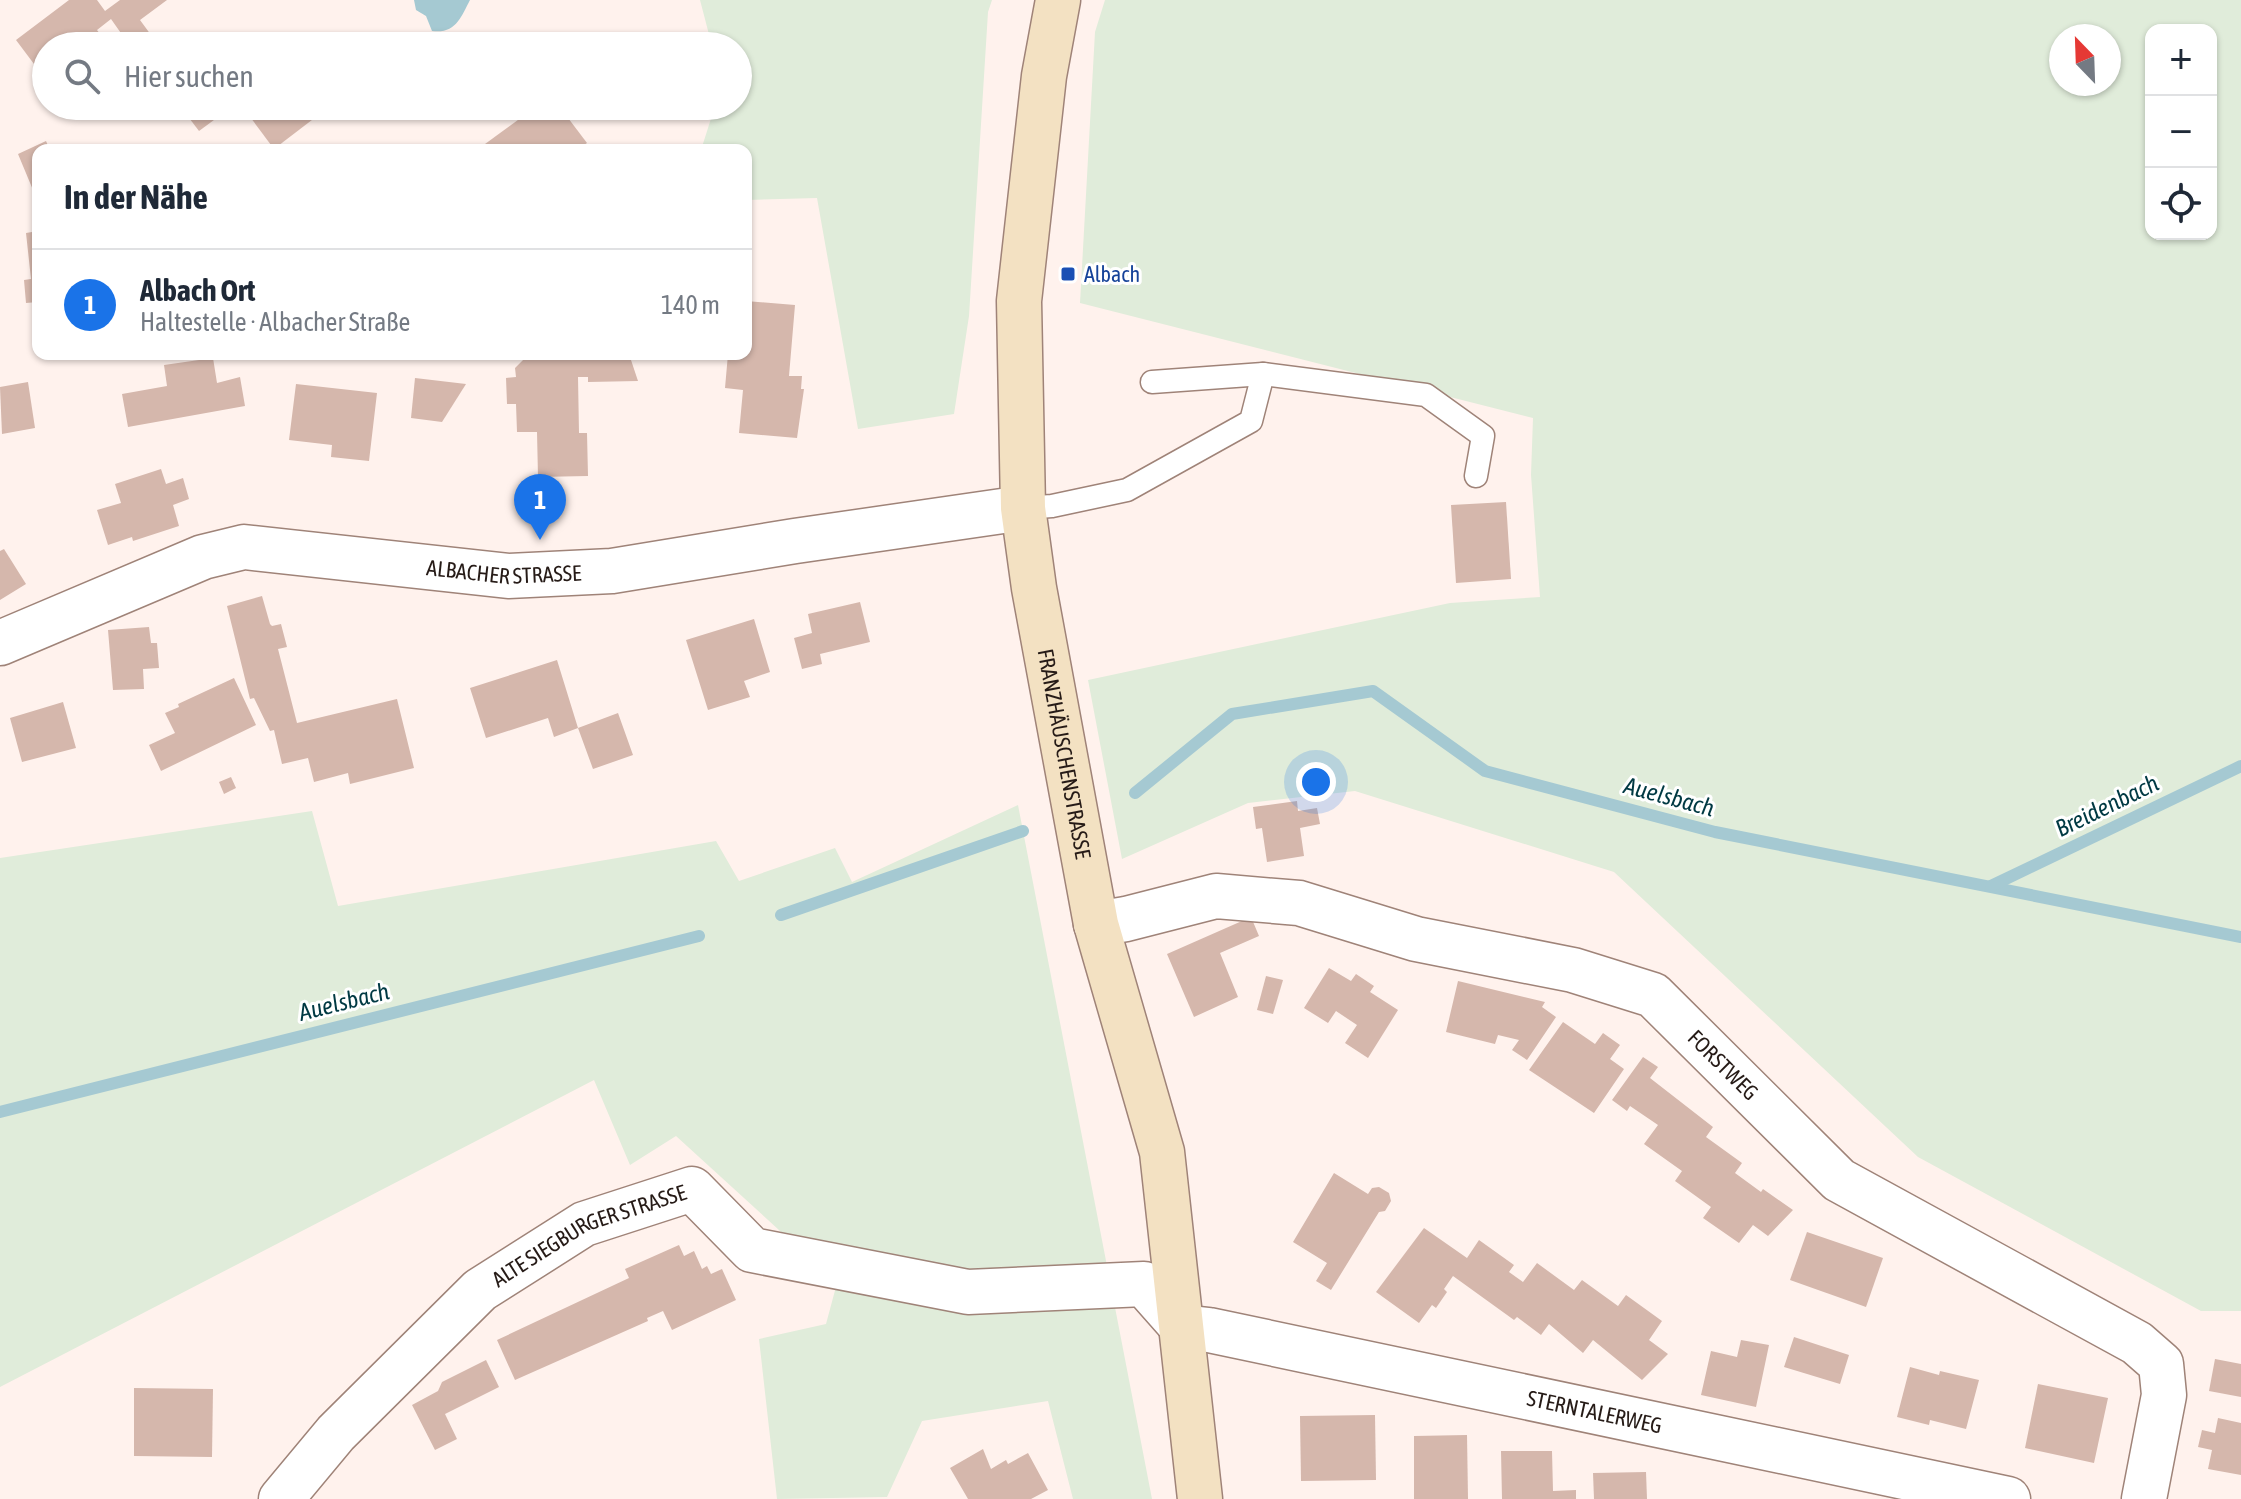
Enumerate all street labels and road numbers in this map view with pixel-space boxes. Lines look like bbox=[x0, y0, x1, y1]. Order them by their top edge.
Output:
street label: ALBACHER STRASSE bbox=[425, 554, 583, 589]
street label: FRANZHÄUSCHENSTRASSE bbox=[1032, 647, 1097, 861]
street label: FORSTWEG bbox=[1683, 1024, 1764, 1105]
street label: ALTE SIEGBURGER STRASSE bbox=[487, 1179, 690, 1292]
street label: STERNTALERWEG bbox=[1525, 1385, 1665, 1439]

